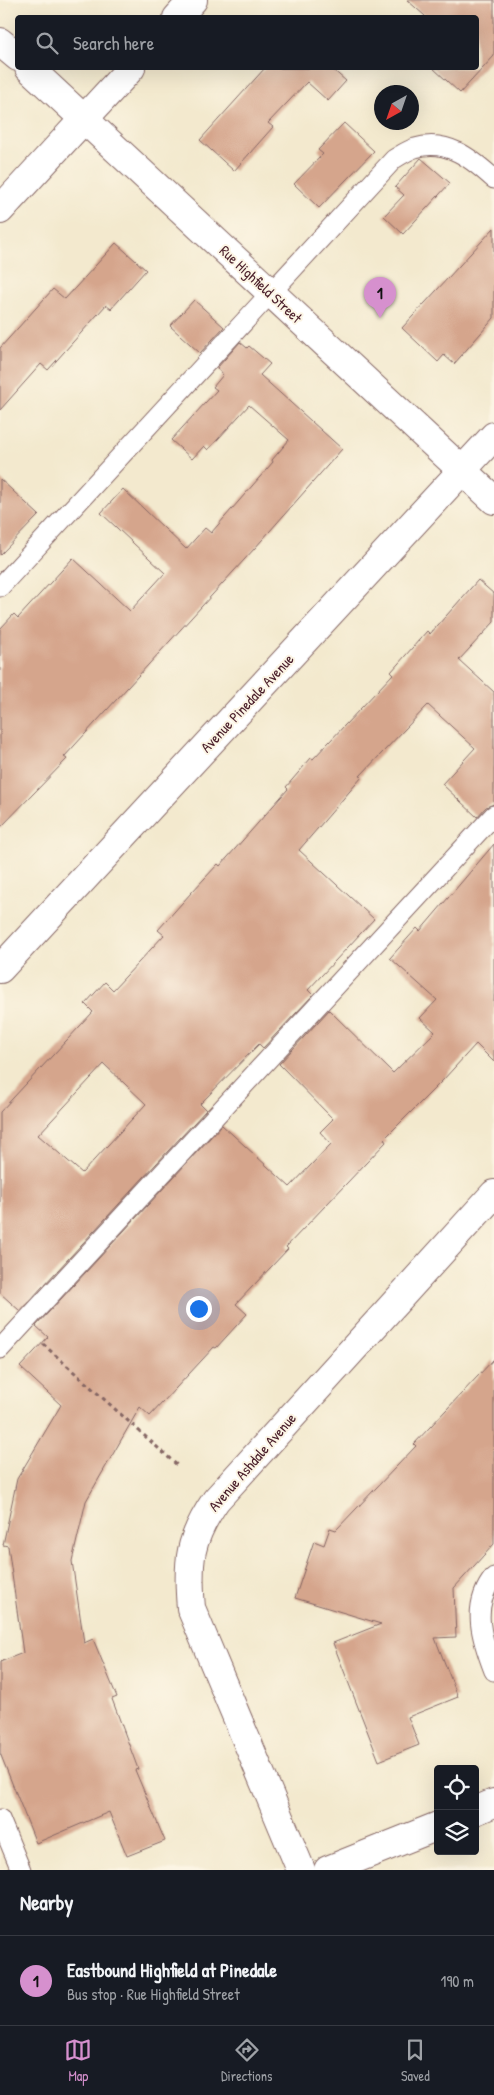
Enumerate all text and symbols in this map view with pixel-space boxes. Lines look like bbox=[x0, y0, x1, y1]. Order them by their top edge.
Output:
search box bbox=[15, 15, 479, 70]
icon: search bbox=[33, 29, 61, 57]
text: Search here bbox=[73, 30, 154, 56]
north arrow bbox=[374, 85, 419, 130]
street label: Rue Highfield Street bbox=[215, 240, 307, 328]
pin: 1 bbox=[364, 277, 396, 318]
street label: Avenue Pinedale Avenue bbox=[196, 649, 298, 757]
your location bbox=[186, 1296, 212, 1322]
street label: Avenue Ashdale Avenue bbox=[203, 1408, 301, 1516]
map controls bbox=[434, 1765, 479, 1855]
button: locate bbox=[434, 1765, 479, 1810]
button: layers bbox=[434, 1810, 479, 1855]
text: Nearby bbox=[20, 1888, 73, 1917]
text: Eastbound Highfield at Pinedale bbox=[67, 1957, 277, 1983]
text: 1 bbox=[33, 1970, 39, 1992]
text: 190 m bbox=[441, 1970, 474, 1992]
text: Bus stop · Rue Highfield Street bbox=[67, 1983, 240, 2005]
tab: Map bbox=[64, 2036, 92, 2085]
tab: Directions bbox=[221, 2036, 272, 2085]
tab: Saved bbox=[401, 2036, 430, 2085]

